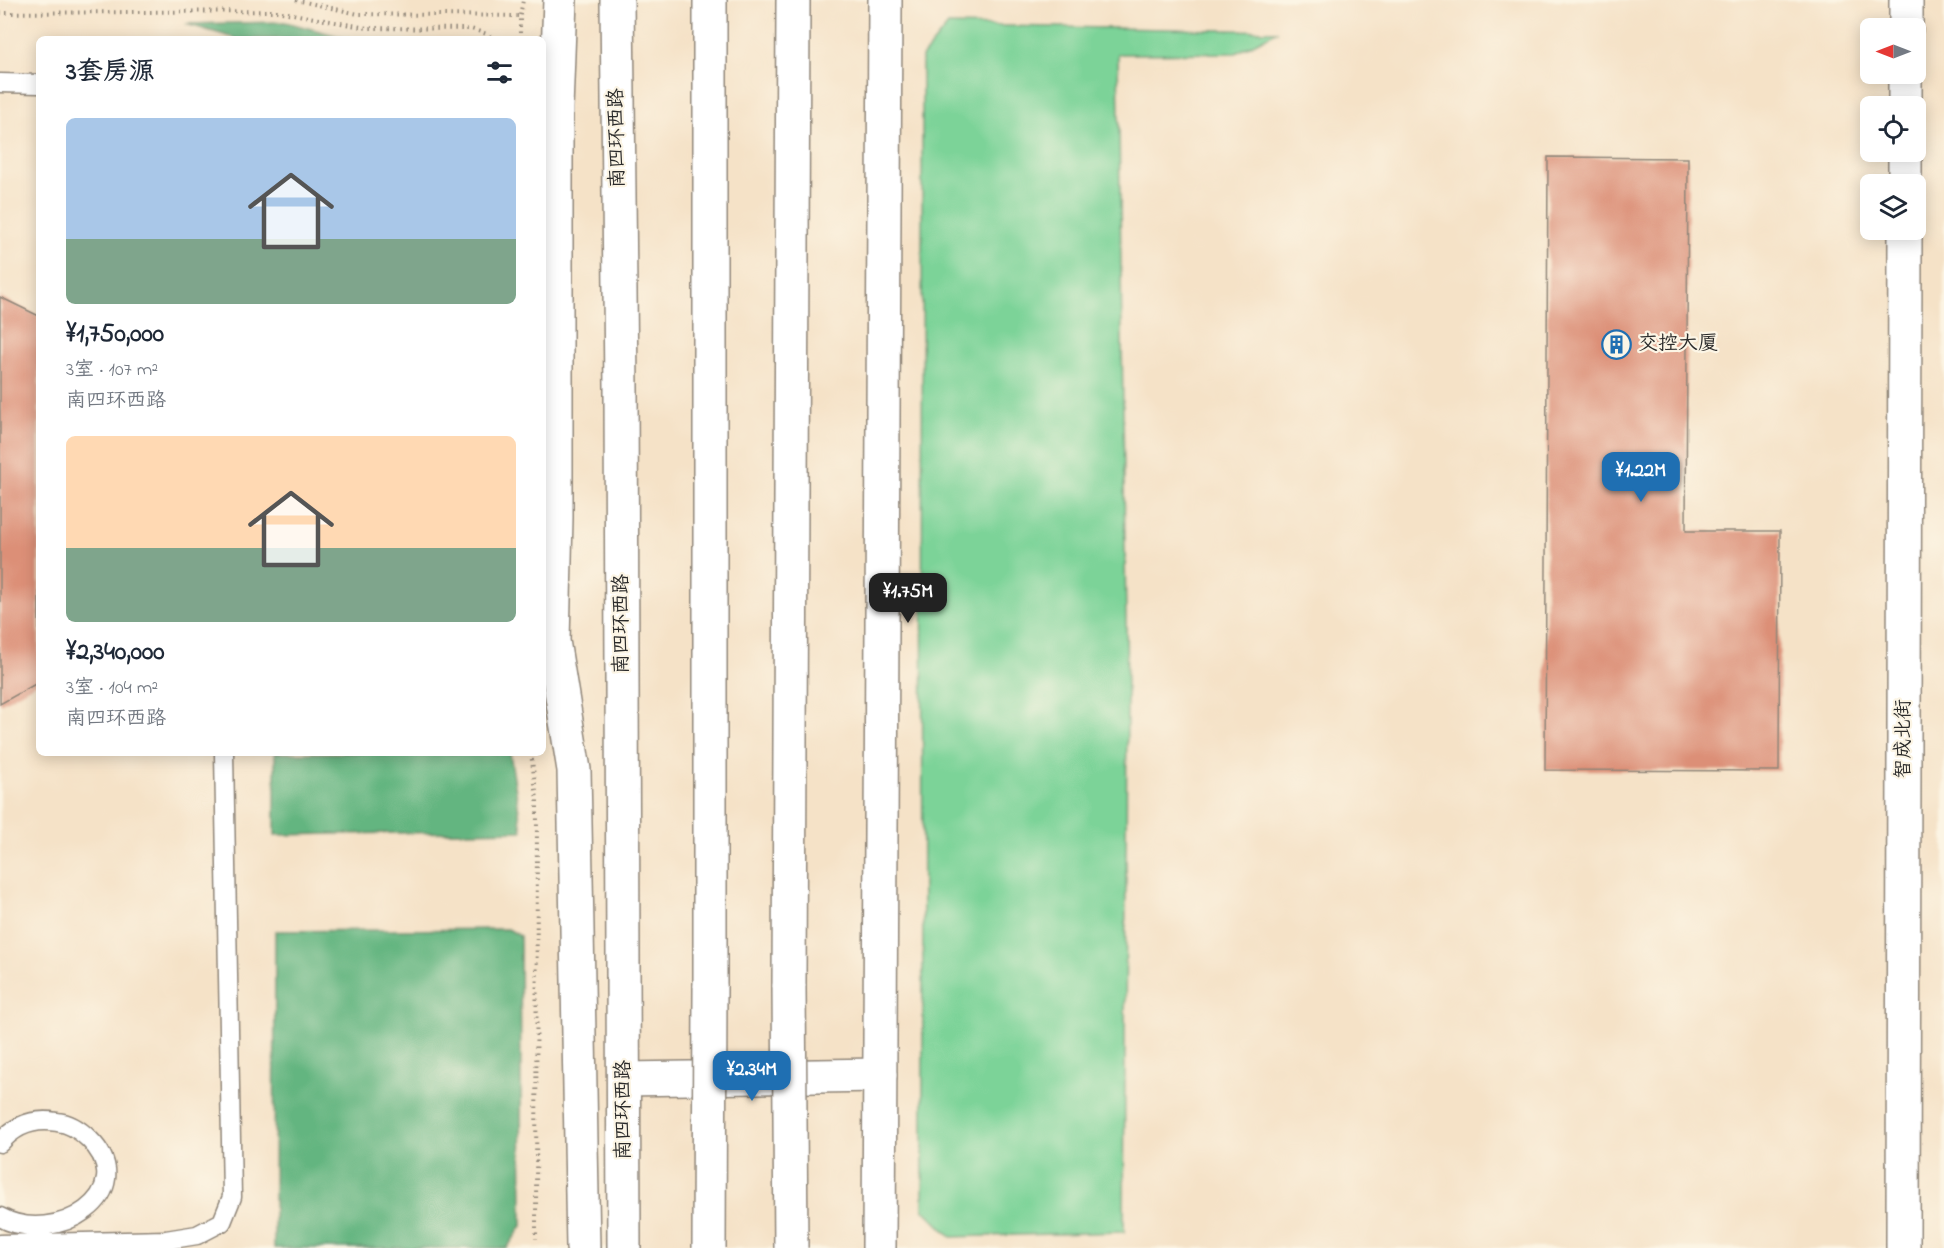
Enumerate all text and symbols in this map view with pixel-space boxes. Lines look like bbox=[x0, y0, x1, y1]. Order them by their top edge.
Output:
north arrow bbox=[1860, 18, 1926, 84]
map controls bbox=[1860, 18, 1926, 240]
text: 3套房源 bbox=[66, 54, 155, 92]
icon: filters bbox=[483, 56, 516, 89]
street label: 南四环西路 bbox=[603, 87, 633, 188]
button: locate bbox=[1860, 96, 1926, 162]
icon: home bbox=[237, 157, 345, 265]
button: layers bbox=[1860, 174, 1926, 240]
text: ¥1,750,000 bbox=[66, 316, 164, 354]
building icon: 交控大厦 bbox=[1601, 328, 1633, 360]
place label: 交控大厦 bbox=[1638, 330, 1718, 359]
text: 3室 · 107 m² bbox=[66, 356, 158, 385]
text: 南四环西路 bbox=[66, 387, 166, 416]
pin: ¥1.22M bbox=[1592, 452, 1690, 503]
text: ¥1.22M bbox=[1616, 457, 1666, 486]
icon: home bbox=[237, 475, 345, 583]
street label: 南四环西路 bbox=[608, 573, 637, 674]
pin: ¥1.75M bbox=[859, 573, 957, 624]
text: ¥1.75M bbox=[883, 578, 933, 607]
text: ¥2,340,000 bbox=[66, 634, 164, 672]
text: 3室 · 104 m² bbox=[66, 674, 158, 703]
street label: 智成北街 bbox=[1890, 699, 1919, 779]
text: 南四环西路 bbox=[66, 705, 166, 734]
pin: ¥2.34M bbox=[703, 1051, 801, 1102]
text: ¥2.34M bbox=[727, 1056, 777, 1085]
street label: 南四环西路 bbox=[610, 1059, 639, 1160]

